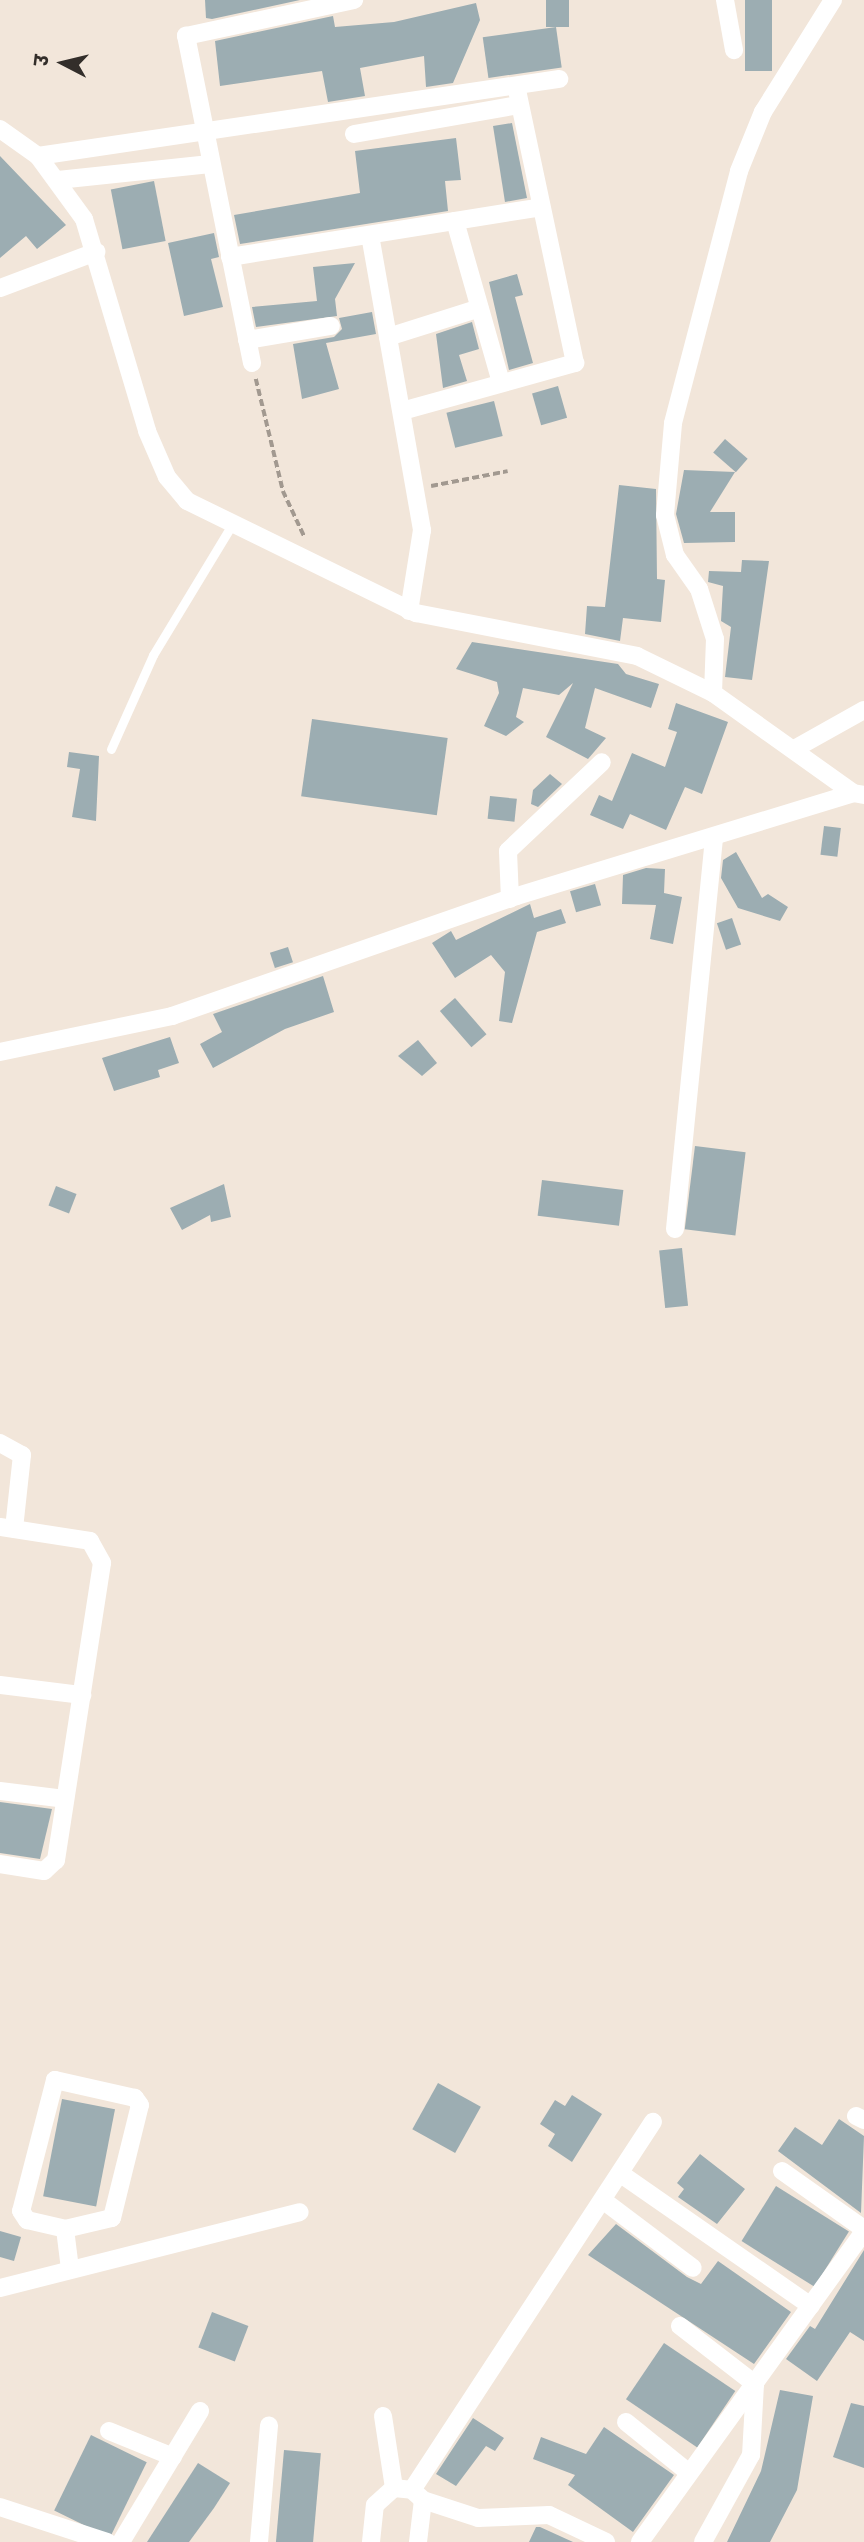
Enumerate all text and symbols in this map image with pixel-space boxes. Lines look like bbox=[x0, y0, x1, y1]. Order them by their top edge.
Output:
north arrow bbox=[28, 28, 98, 98]
text: उ bbox=[28, 53, 56, 67]

